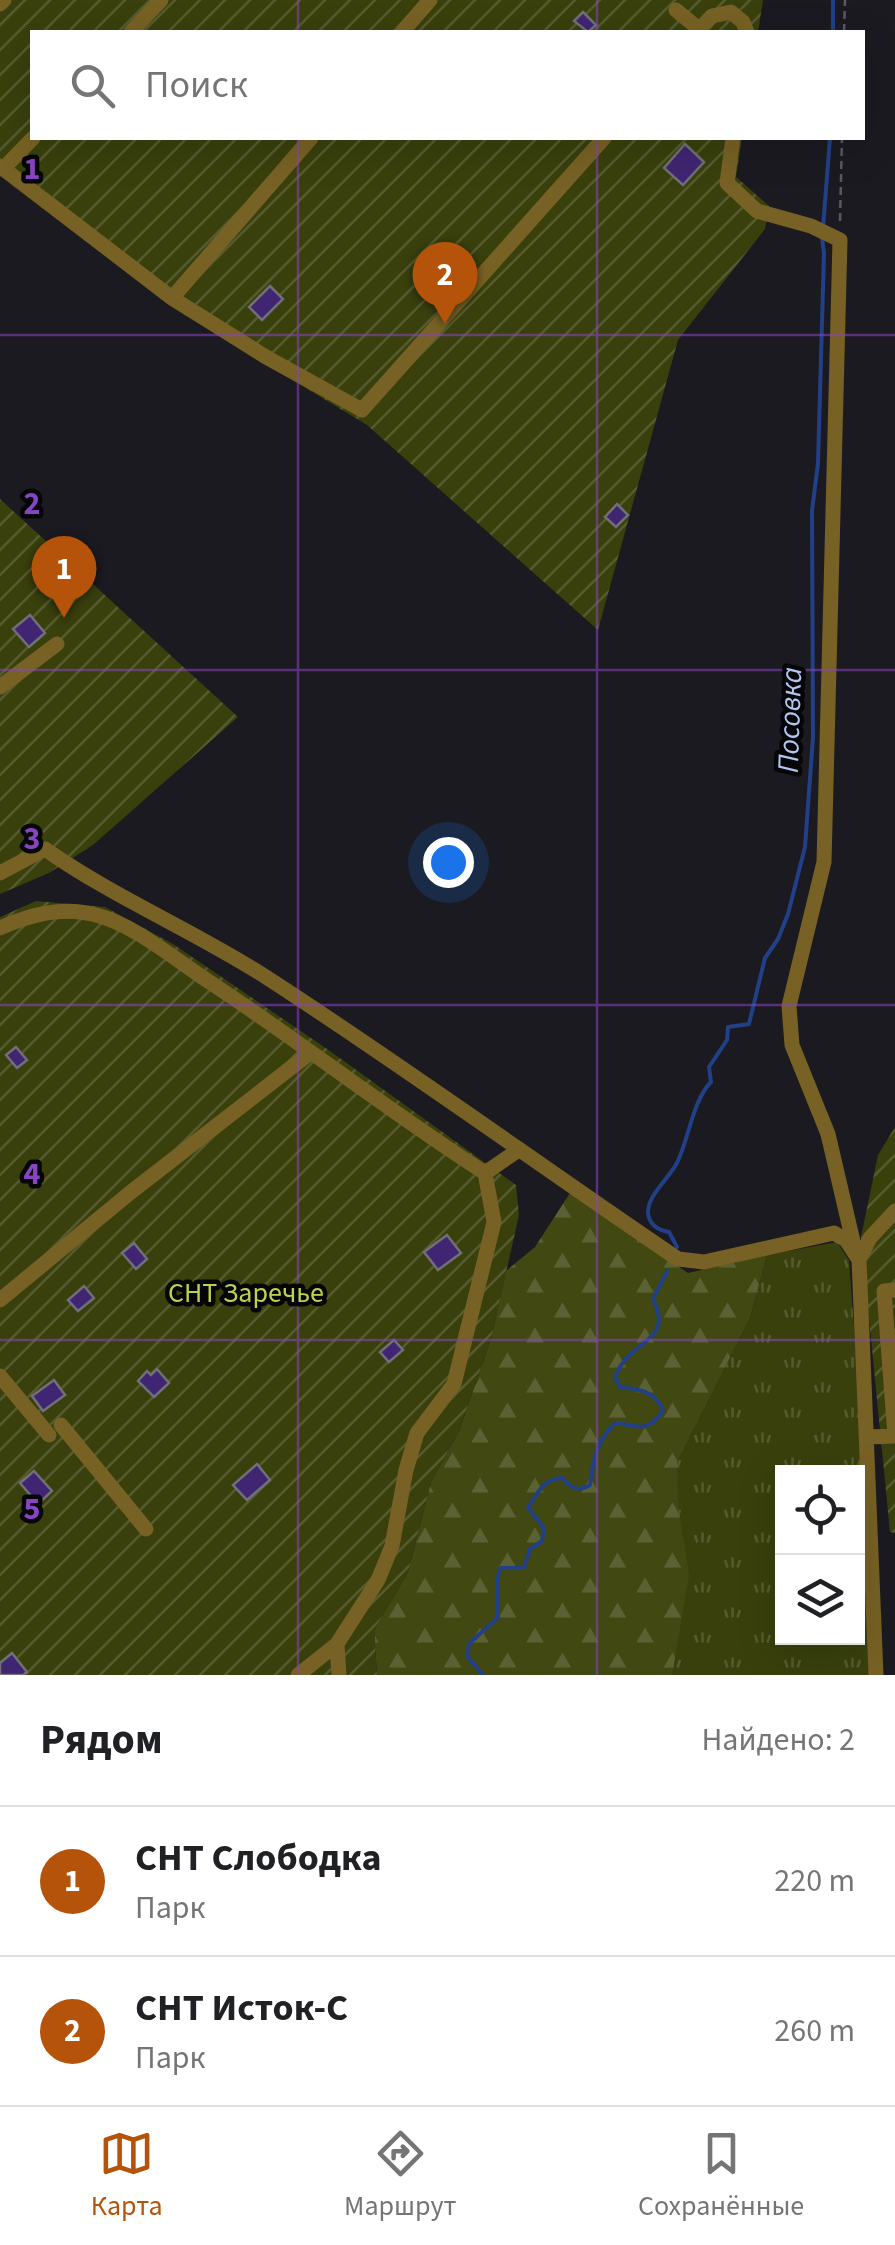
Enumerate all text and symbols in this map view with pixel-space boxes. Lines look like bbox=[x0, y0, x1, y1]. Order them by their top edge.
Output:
search box bbox=[30, 30, 865, 140]
icon: search bbox=[65, 58, 120, 113]
text: Поиск bbox=[145, 58, 248, 112]
text: 1 bbox=[24, 146, 40, 192]
pin: 2 bbox=[412, 242, 478, 324]
text: 2 bbox=[24, 481, 40, 527]
pin: 1 bbox=[32, 536, 96, 618]
water label: Посовка bbox=[767, 666, 813, 774]
text: 3 bbox=[24, 816, 40, 862]
your location bbox=[423, 837, 474, 888]
text: 4 bbox=[24, 1151, 41, 1197]
park label: СНТ Заречье bbox=[168, 1273, 324, 1313]
map controls bbox=[775, 1465, 865, 1645]
button: locate bbox=[775, 1465, 865, 1555]
text: 5 bbox=[24, 1486, 40, 1532]
button: layers bbox=[775, 1555, 865, 1645]
text: Рядом bbox=[40, 1710, 163, 1770]
text: Найдено: 2 bbox=[701, 1717, 855, 1763]
text: СНТ Слободка bbox=[135, 1831, 382, 1885]
text: 1 bbox=[64, 1858, 81, 1904]
text: 220 m bbox=[774, 1858, 855, 1904]
text: Парк bbox=[135, 1885, 205, 1931]
text: СНТ Исток-С bbox=[135, 1981, 348, 2035]
text: 2 bbox=[64, 2008, 81, 2054]
text: 260 m bbox=[774, 2008, 855, 2054]
text: Парк bbox=[135, 2035, 205, 2081]
tab: Карта bbox=[91, 2126, 163, 2226]
tab: Маршрут bbox=[344, 2126, 456, 2226]
tab: Сохранённые bbox=[638, 2126, 804, 2226]

